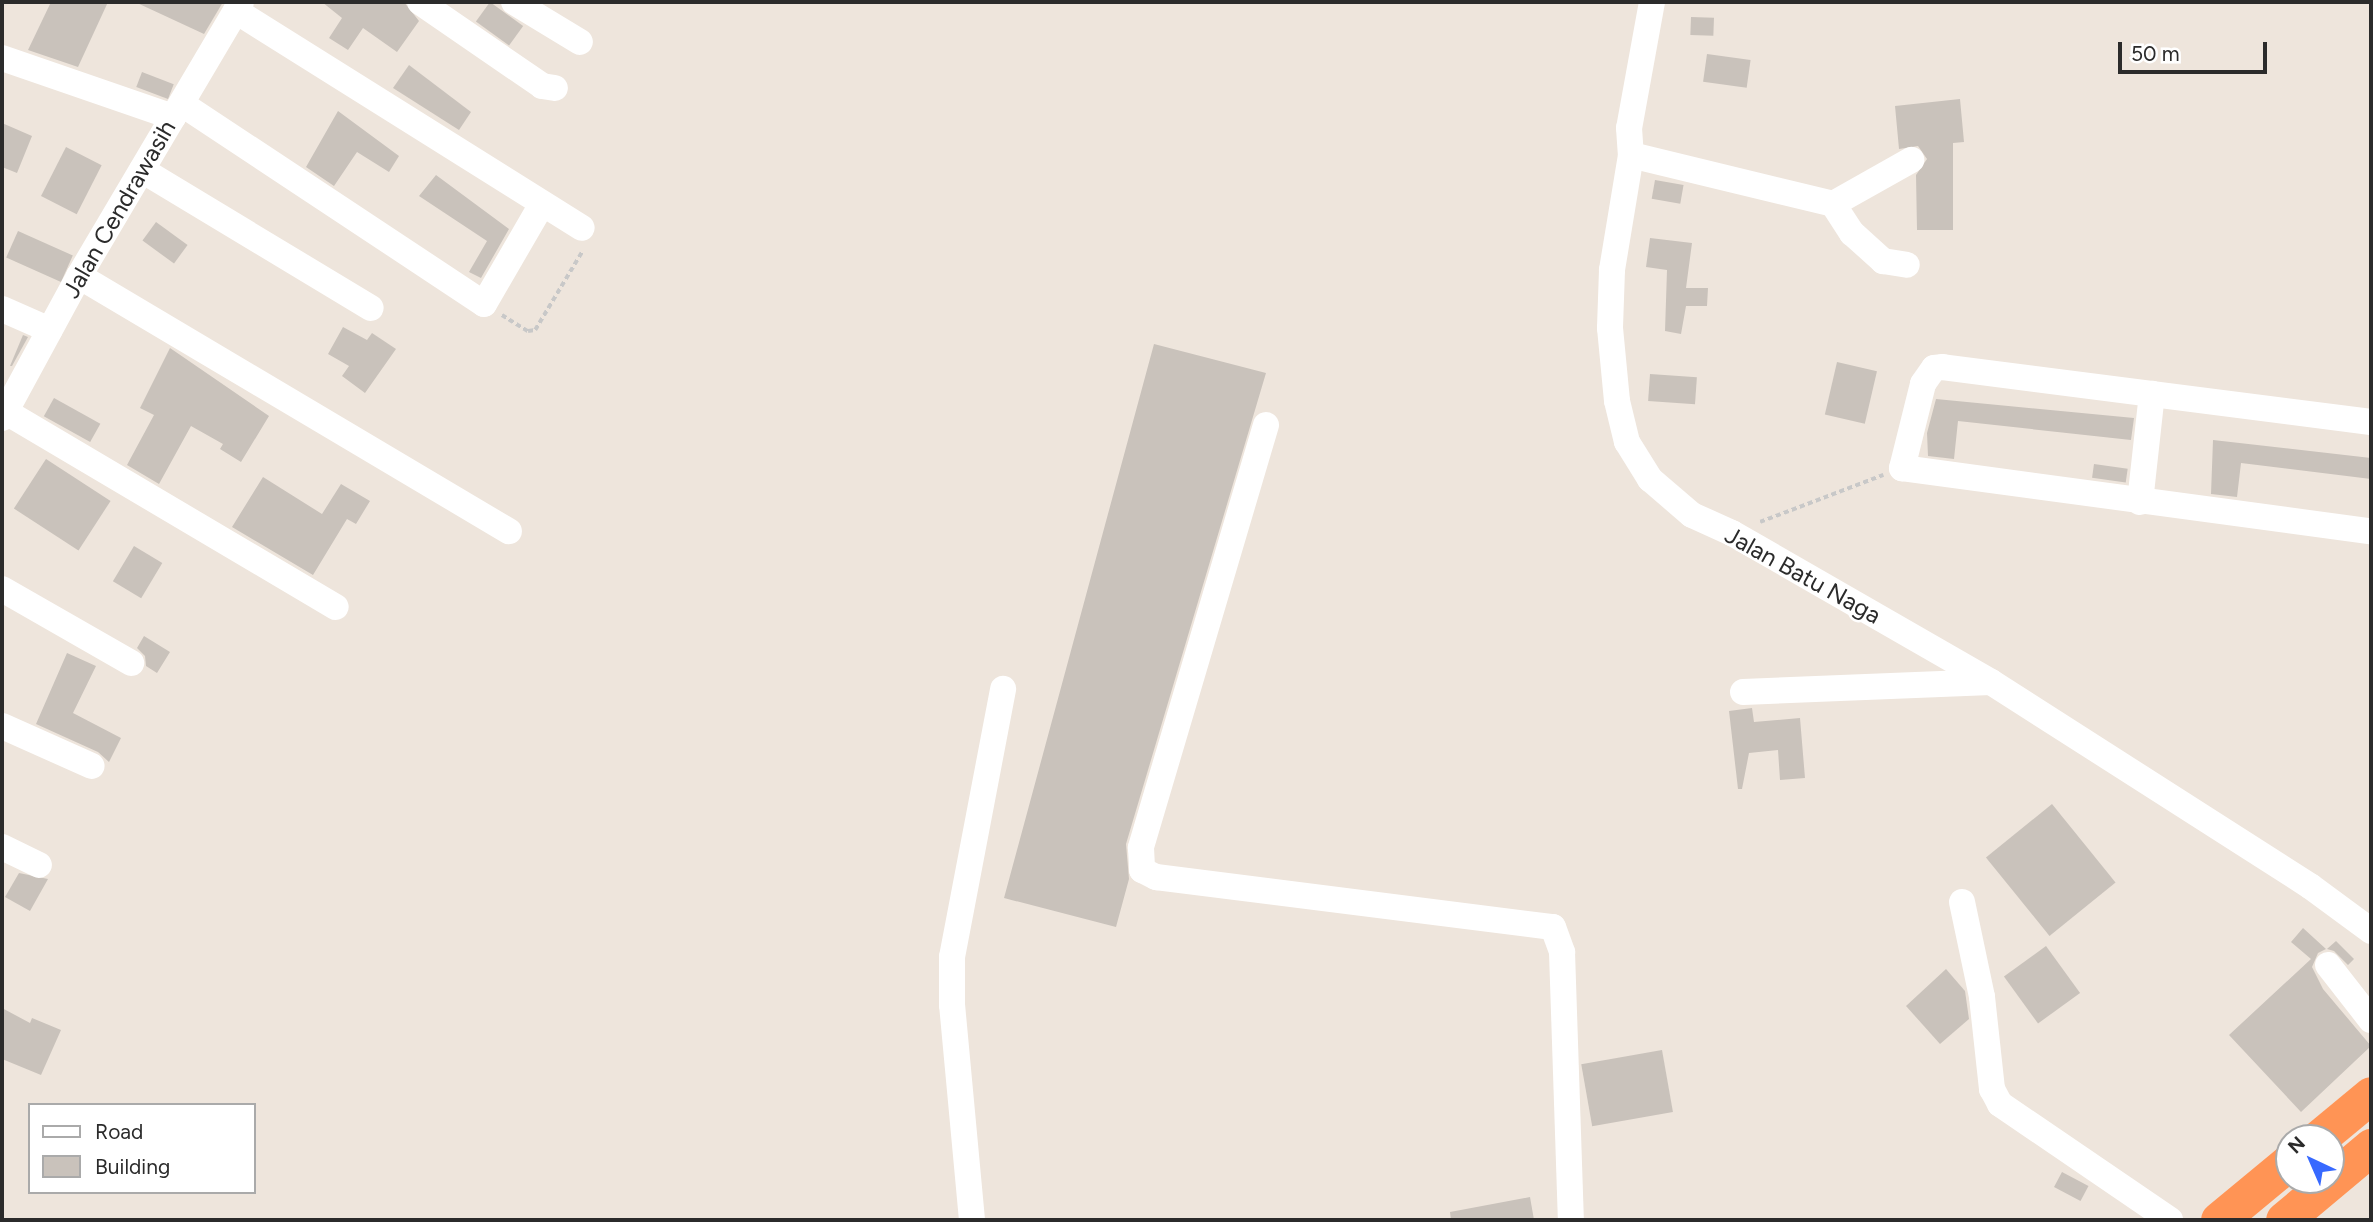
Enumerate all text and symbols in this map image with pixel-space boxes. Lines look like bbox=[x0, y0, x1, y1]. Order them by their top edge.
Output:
scale bar bbox=[2121, 28, 2270, 72]
text: 50 m bbox=[2131, 41, 2180, 66]
street label: Jalan Cendrawasih bbox=[56, 115, 182, 303]
street label: Jalan Batu Naga bbox=[1720, 520, 1886, 630]
legend bbox=[28, 1103, 256, 1194]
text: Road bbox=[95, 1119, 143, 1144]
north arrow bbox=[2275, 1124, 2345, 1194]
text: N bbox=[2283, 1132, 2310, 1158]
text: Building bbox=[95, 1154, 170, 1179]

